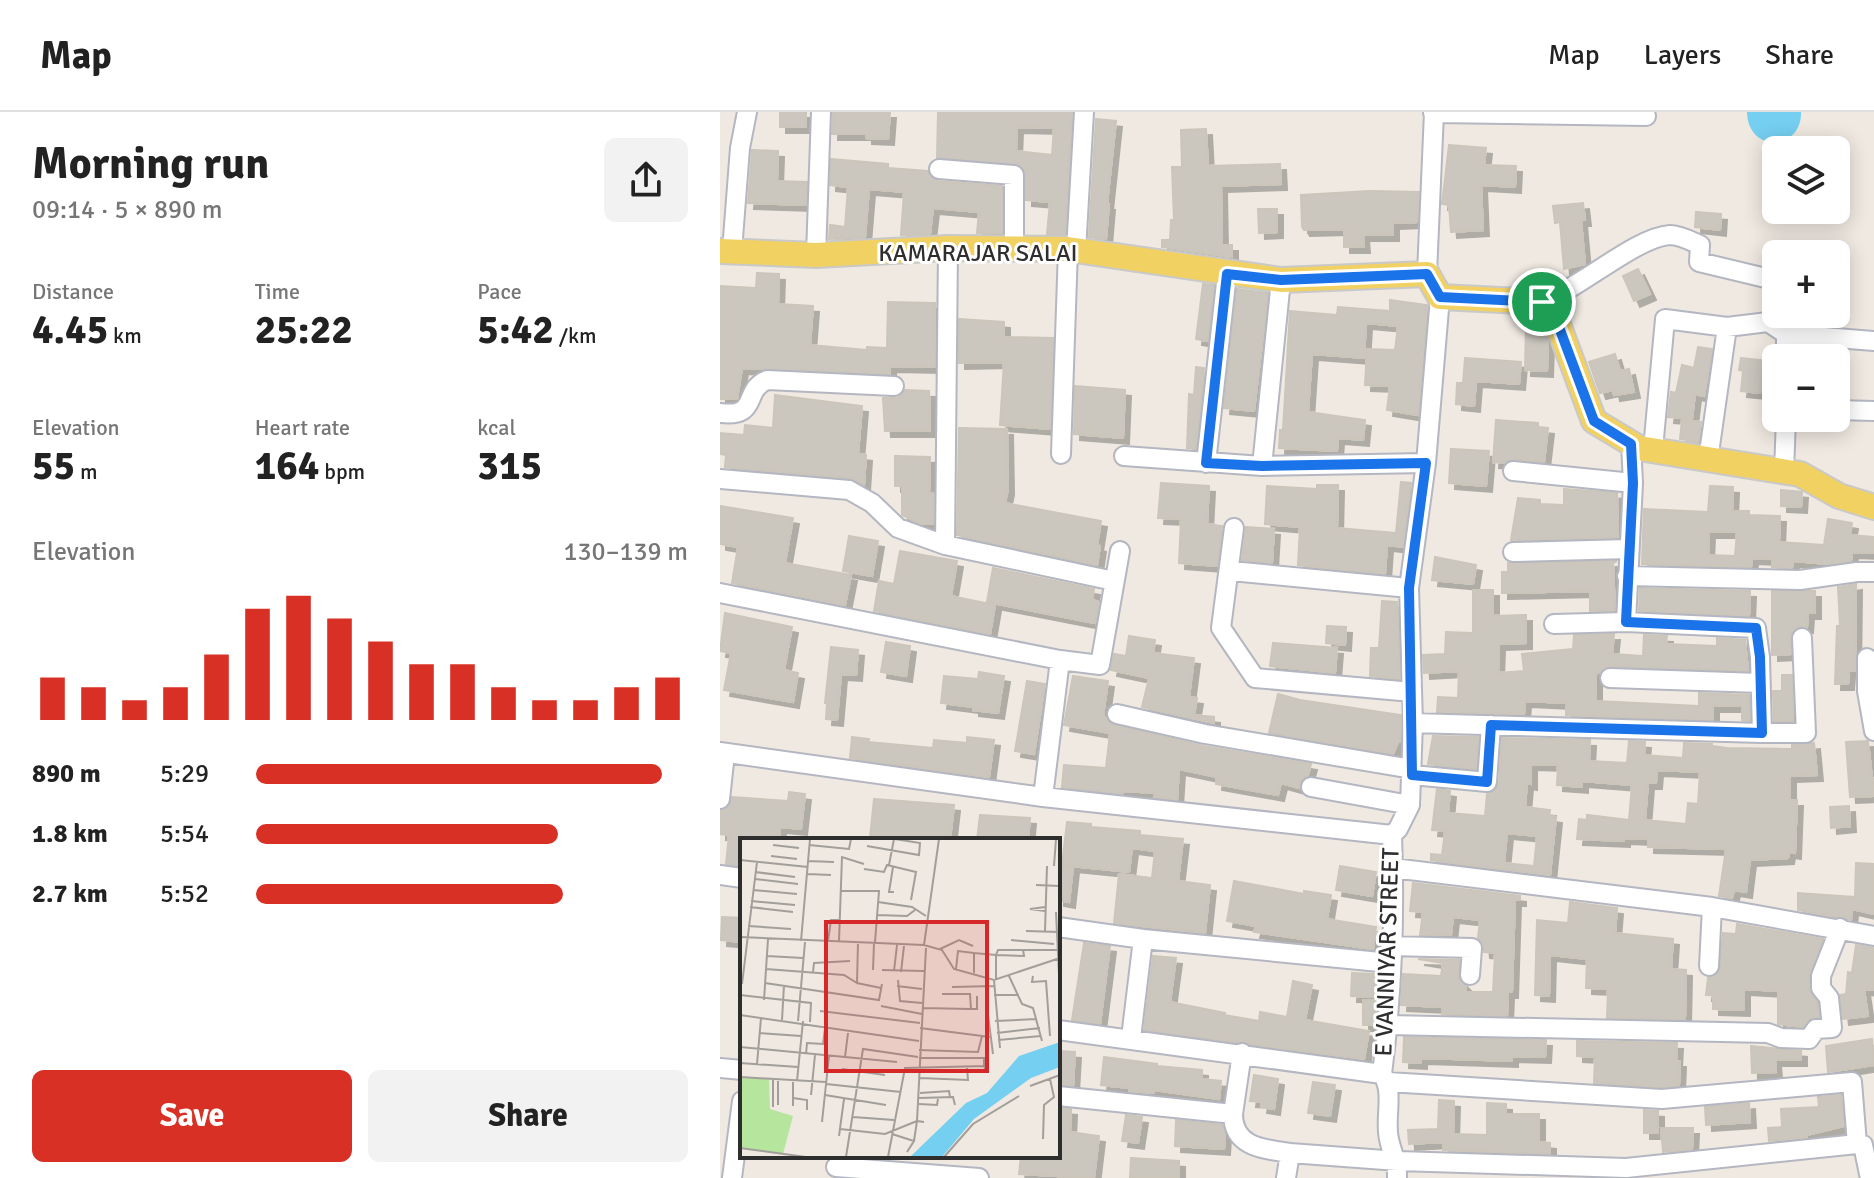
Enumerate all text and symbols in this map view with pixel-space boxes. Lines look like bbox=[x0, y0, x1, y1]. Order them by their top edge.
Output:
text: Map bbox=[40, 32, 112, 79]
text: Map bbox=[1548, 38, 1600, 72]
text: Layers bbox=[1644, 38, 1721, 72]
text: Share bbox=[1765, 38, 1834, 72]
map controls bbox=[1762, 136, 1850, 432]
button: layers bbox=[1762, 136, 1850, 224]
text: Morning run bbox=[32, 137, 269, 191]
button: share bbox=[604, 138, 688, 222]
text: 09:14 · 5 × 890 m bbox=[32, 194, 223, 226]
street label: KAMARAJAR SALAI bbox=[878, 238, 1078, 268]
button: + bbox=[1762, 240, 1850, 328]
pin bbox=[1508, 268, 1576, 336]
text: Distance bbox=[32, 278, 114, 305]
text: Time bbox=[255, 278, 300, 305]
text: Pace bbox=[477, 278, 522, 305]
icon: arrive bbox=[1520, 280, 1564, 324]
text: 4.45 bbox=[32, 305, 108, 355]
text: 25:22 bbox=[255, 305, 353, 355]
text: 5:42 bbox=[477, 305, 554, 355]
text: km bbox=[108, 322, 142, 349]
text: /km bbox=[554, 322, 597, 349]
button: − bbox=[1762, 344, 1850, 432]
text: Elevation bbox=[32, 414, 120, 441]
text: Heart rate bbox=[255, 414, 350, 441]
text: kcal bbox=[477, 414, 516, 441]
text: 55 bbox=[32, 441, 75, 491]
text: 164 bbox=[255, 441, 319, 491]
text: 315 bbox=[477, 441, 542, 491]
text: m bbox=[75, 458, 98, 485]
text: bpm bbox=[319, 458, 365, 485]
text: Elevation bbox=[32, 536, 136, 568]
text: 130–139 m bbox=[564, 536, 688, 568]
text: 890 m bbox=[32, 758, 101, 790]
text: 5:29 bbox=[160, 758, 209, 790]
text: 1.8 km bbox=[32, 818, 108, 850]
text: 5:54 bbox=[160, 818, 209, 850]
inset map bbox=[740, 838, 1060, 1158]
street label: E VANNIYAR STREET bbox=[1368, 847, 1406, 1057]
text: 2.7 km bbox=[32, 878, 108, 910]
text: 5:52 bbox=[160, 878, 209, 910]
button: Save bbox=[32, 1070, 352, 1162]
button: Share bbox=[368, 1070, 688, 1162]

